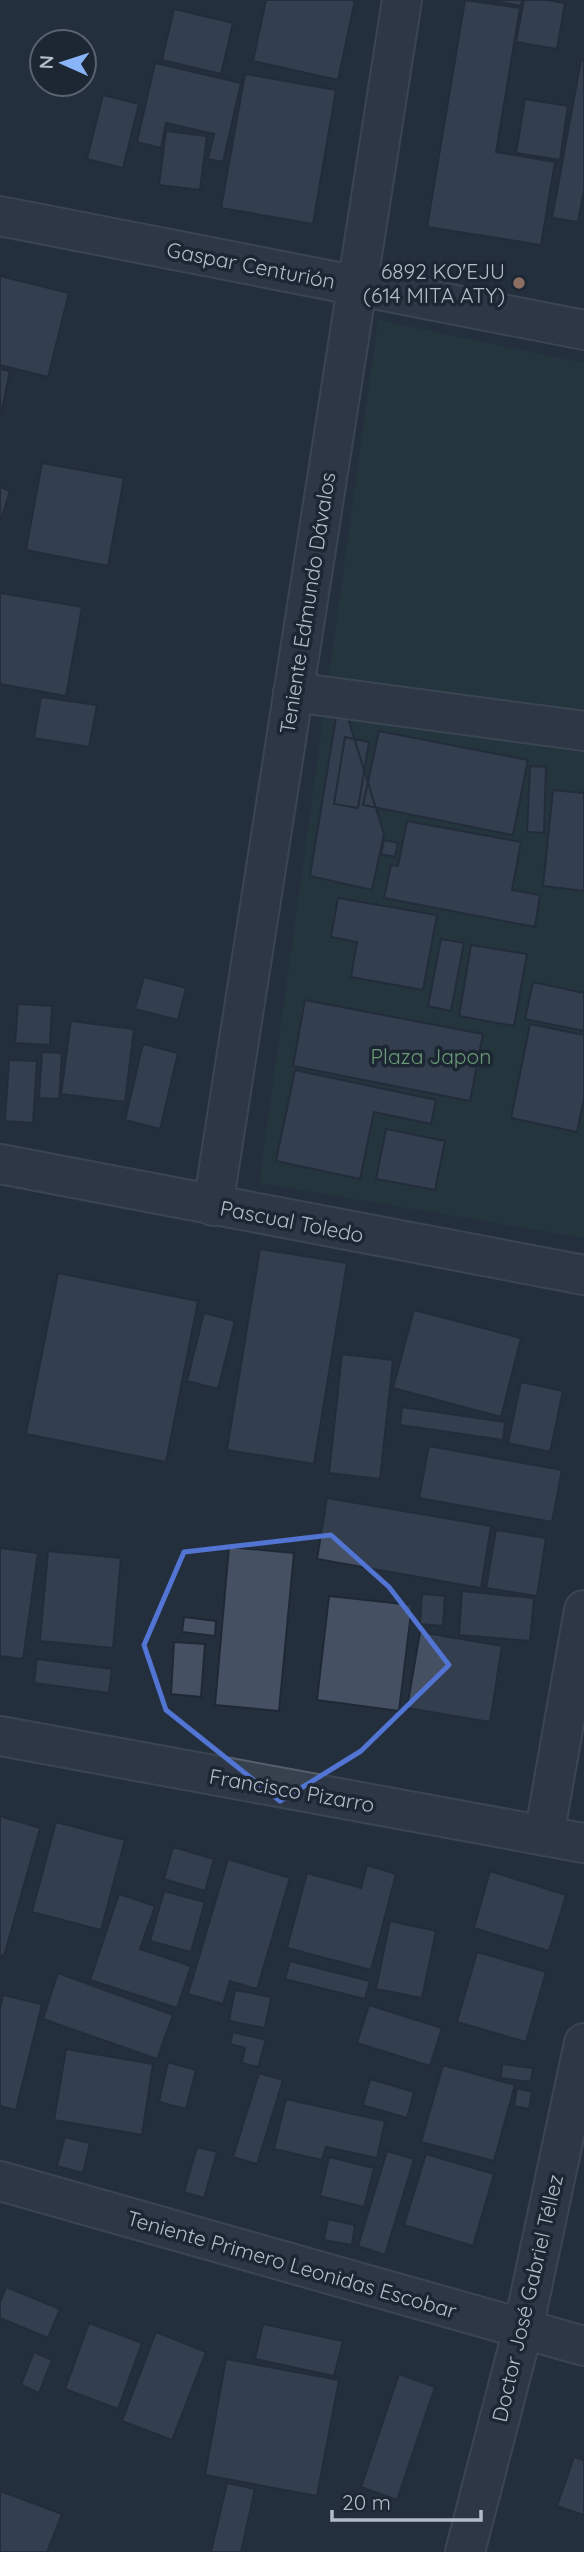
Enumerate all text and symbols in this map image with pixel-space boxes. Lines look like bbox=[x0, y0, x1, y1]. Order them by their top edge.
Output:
north arrow bbox=[28, 28, 98, 98]
text: N bbox=[34, 55, 58, 70]
street label: Gaspar Centurión bbox=[165, 236, 337, 294]
place label: 6892 KO'EJU (614 MITA ATY) bbox=[363, 258, 505, 308]
marker: 6892 KO'EJU (614 MITA ATY) bbox=[511, 275, 527, 291]
street label: Teniente Edmundo Dávalos bbox=[273, 470, 341, 736]
park label: Plaza Japon bbox=[371, 1043, 491, 1069]
street label: Pascual Toledo bbox=[218, 1194, 366, 1248]
street label: Francisco Pizarro bbox=[207, 1763, 377, 1817]
street label: Doctor José Gabriel Téllez bbox=[486, 2172, 568, 2424]
street label: Teniente Primero Leonidas Escobar bbox=[124, 2204, 460, 2324]
scale bar bbox=[332, 2478, 481, 2522]
text: 20 m bbox=[342, 2489, 391, 2515]

